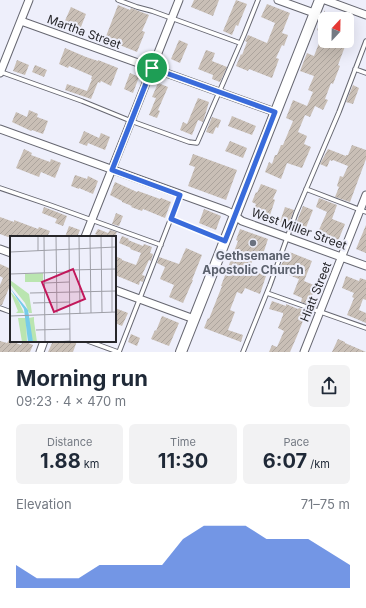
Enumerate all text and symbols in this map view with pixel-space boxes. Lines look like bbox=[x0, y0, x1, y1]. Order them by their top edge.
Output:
street label: Martha Street bbox=[45, 11, 123, 52]
north arrow bbox=[318, 12, 354, 48]
map controls bbox=[318, 12, 354, 48]
pin bbox=[135, 51, 169, 85]
icon: arrive bbox=[141, 57, 163, 79]
street label: West Miller Street bbox=[250, 204, 349, 253]
inset map bbox=[10, 236, 116, 342]
marker: Gethsemane Apostolic Church bbox=[248, 238, 258, 248]
place label: Gethsemane Apostolic Church bbox=[202, 248, 304, 277]
street label: Hiatt Street bbox=[297, 260, 334, 324]
text: Morning run bbox=[16, 365, 148, 391]
button: share bbox=[308, 365, 350, 407]
text: 09:23 · 4 × 470 m bbox=[16, 393, 126, 409]
text: Distance bbox=[47, 435, 92, 449]
text: Time bbox=[170, 435, 196, 449]
text: Pace bbox=[283, 435, 309, 449]
text: 1.88 bbox=[40, 449, 81, 473]
text: 11:30 bbox=[158, 449, 208, 473]
text: 6:07 bbox=[263, 449, 307, 473]
text: km bbox=[81, 457, 99, 471]
text: /km bbox=[307, 457, 330, 471]
text: Elevation bbox=[16, 496, 72, 512]
text: 71–75 m bbox=[301, 496, 350, 512]

